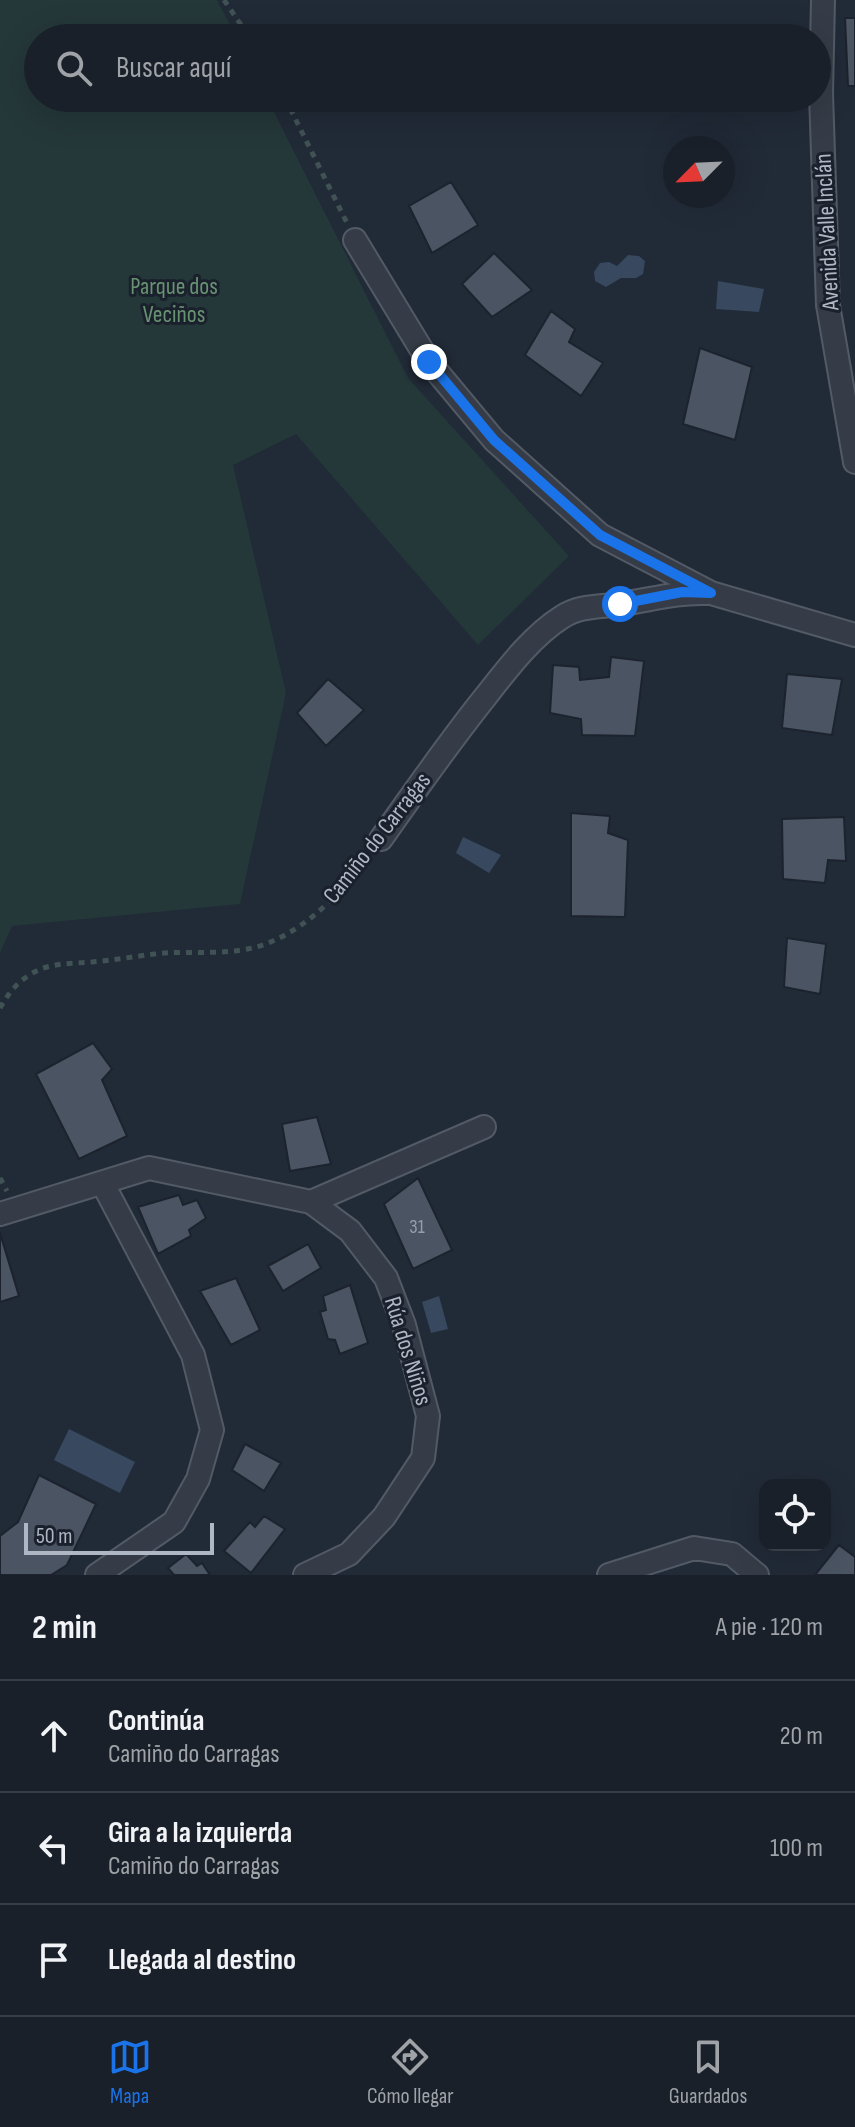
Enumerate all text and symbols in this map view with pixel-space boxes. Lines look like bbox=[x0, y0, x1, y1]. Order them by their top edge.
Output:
search box bbox=[24, 24, 831, 112]
icon: search bbox=[52, 46, 96, 90]
text: Buscar aquí bbox=[116, 50, 231, 86]
north arrow bbox=[663, 136, 735, 208]
street label: Avenida Valle Inclán bbox=[808, 153, 846, 312]
park label: Parque dos Veciños bbox=[130, 272, 218, 329]
route end bbox=[411, 344, 447, 380]
route start bbox=[602, 586, 638, 622]
street label: Camiño do Carragas bbox=[317, 767, 437, 909]
house number: 31 bbox=[409, 1215, 425, 1239]
street label: Rúa dos Niños bbox=[378, 1293, 438, 1409]
map controls bbox=[759, 1479, 831, 1551]
button: locate bbox=[759, 1479, 831, 1551]
scale bar bbox=[24, 1519, 214, 1555]
text: 50 m bbox=[36, 1523, 72, 1550]
text: 2 min bbox=[32, 1607, 97, 1648]
text: A pie · 120 m bbox=[716, 1612, 823, 1643]
text: Continúa bbox=[108, 1703, 204, 1739]
icon: ahead bbox=[32, 1714, 76, 1758]
text: 20 m bbox=[780, 1721, 823, 1752]
text: Camiño do Carragas bbox=[108, 1739, 280, 1770]
text: Gira a la izquierda bbox=[108, 1815, 292, 1851]
icon: left bbox=[32, 1826, 76, 1870]
text: 100 m bbox=[770, 1833, 823, 1864]
text: Camiño do Carragas bbox=[108, 1851, 280, 1882]
icon: arrive bbox=[32, 1938, 76, 1982]
text: Llegada al destino bbox=[108, 1942, 296, 1978]
tab: Mapa bbox=[108, 2035, 152, 2110]
tab: Cómo llegar bbox=[367, 2035, 454, 2110]
tab: Guardados bbox=[669, 2035, 747, 2110]

